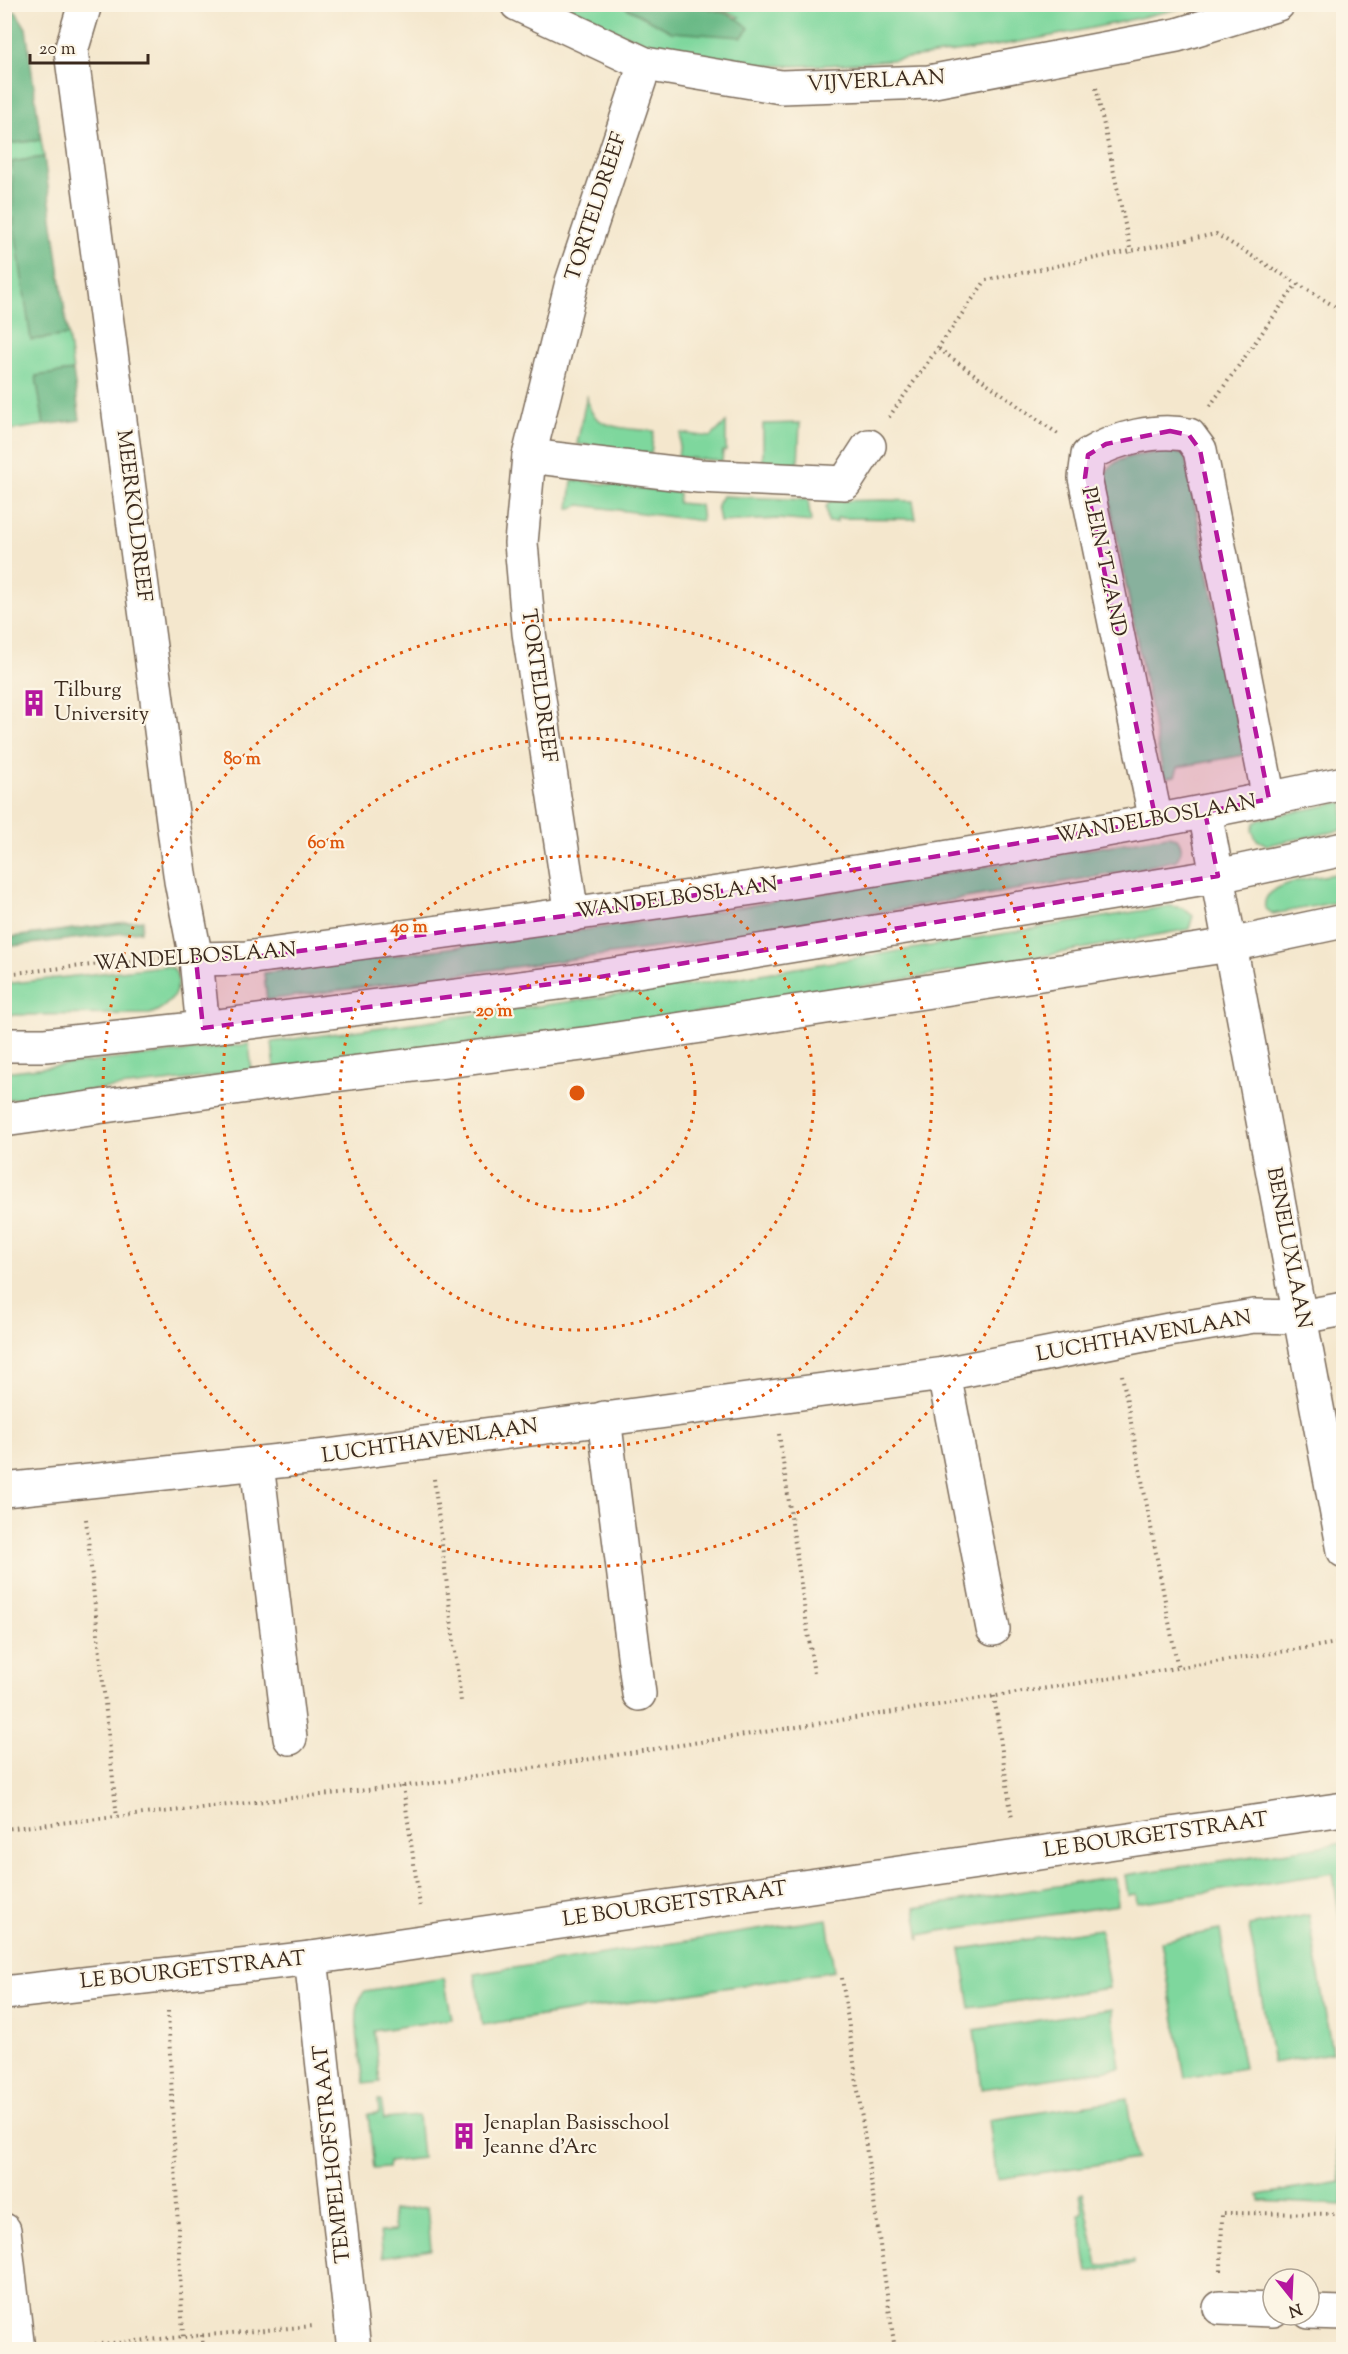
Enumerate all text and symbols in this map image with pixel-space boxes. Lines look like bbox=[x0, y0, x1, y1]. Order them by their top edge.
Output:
scale bar bbox=[30, 27, 148, 65]
text: 20 m bbox=[39, 37, 76, 63]
street label: VIJVERLAAN bbox=[806, 63, 946, 101]
street label: TORTELDREEF bbox=[559, 128, 635, 285]
street label: MEERKOLDREEF bbox=[108, 428, 158, 604]
street label: PLEIN 'T ZAND bbox=[1072, 484, 1134, 640]
street label: TORTELDREEF bbox=[512, 607, 564, 765]
place label: Tilburg University bbox=[54, 676, 150, 730]
building icon: Tilburg University bbox=[19, 688, 49, 718]
text: 80 m bbox=[223, 747, 261, 773]
street label: WANDELBOSLAAN bbox=[1053, 788, 1259, 852]
text: 60 m bbox=[307, 831, 345, 857]
street label: WANDELBOSLAAN bbox=[574, 870, 780, 928]
text: 40 m bbox=[389, 915, 428, 941]
street label: WANDELBOSLAAN bbox=[93, 936, 298, 980]
text: 20 m bbox=[476, 999, 512, 1025]
centre of rings bbox=[567, 1083, 587, 1103]
street label: BENELUXLAAN bbox=[1258, 1165, 1318, 1332]
street label: LUCHTHAVENLAAN bbox=[1034, 1303, 1254, 1371]
street label: LUCHTHAVENLAAN bbox=[320, 1412, 540, 1472]
street label: LE BOURGETSTRAAT bbox=[1042, 1805, 1270, 1867]
street label: LE BOURGETSTRAAT bbox=[561, 1874, 789, 1936]
street label: LE BOURGETSTRAAT bbox=[79, 1944, 307, 1998]
street label: TEMPELHOFSTRAAT bbox=[307, 2043, 359, 2265]
place label: Jenaplan Basisschool Jeanne d'Arc bbox=[483, 2109, 670, 2163]
building icon: Jenaplan Basisschool Jeanne d'Arc bbox=[449, 2121, 479, 2151]
north arrow bbox=[1261, 2267, 1321, 2327]
text: N bbox=[1285, 2296, 1304, 2322]

